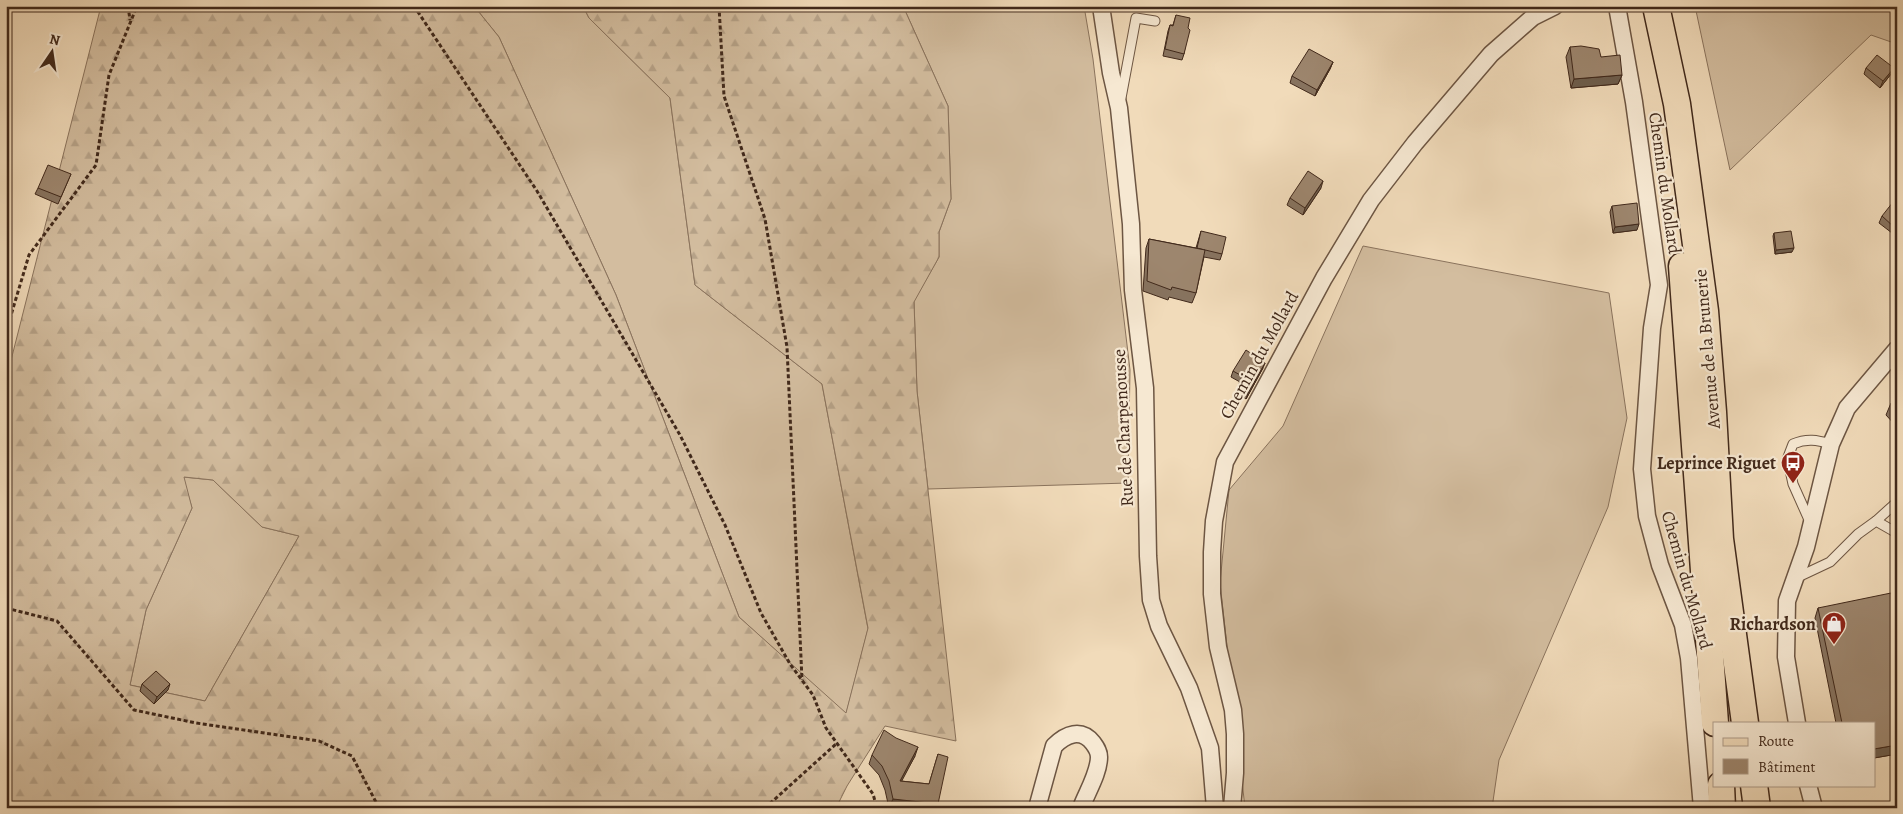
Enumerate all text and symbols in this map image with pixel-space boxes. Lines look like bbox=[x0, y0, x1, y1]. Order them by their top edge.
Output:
north arrow bbox=[28, 28, 78, 78]
text: N bbox=[48, 29, 62, 50]
street label: Chemin du Mollard bbox=[1643, 111, 1687, 256]
street label: Avenue de la Brunerie bbox=[1688, 268, 1726, 431]
street label: Chemin du Mollard bbox=[1214, 286, 1304, 423]
street label: Rue de Charpenousse bbox=[1107, 349, 1139, 507]
bus stop icon: Leprince Riguet bbox=[1780, 450, 1806, 484]
place label: Leprince Riguet bbox=[1657, 451, 1776, 475]
street label: Chemin du Mollard bbox=[1656, 508, 1718, 652]
shop icon: Richardson bbox=[1821, 611, 1847, 645]
place label: Richardson bbox=[1730, 612, 1816, 636]
legend bbox=[1713, 722, 1876, 786]
text: Route bbox=[1758, 731, 1794, 751]
text: Bâtiment bbox=[1758, 757, 1816, 777]

